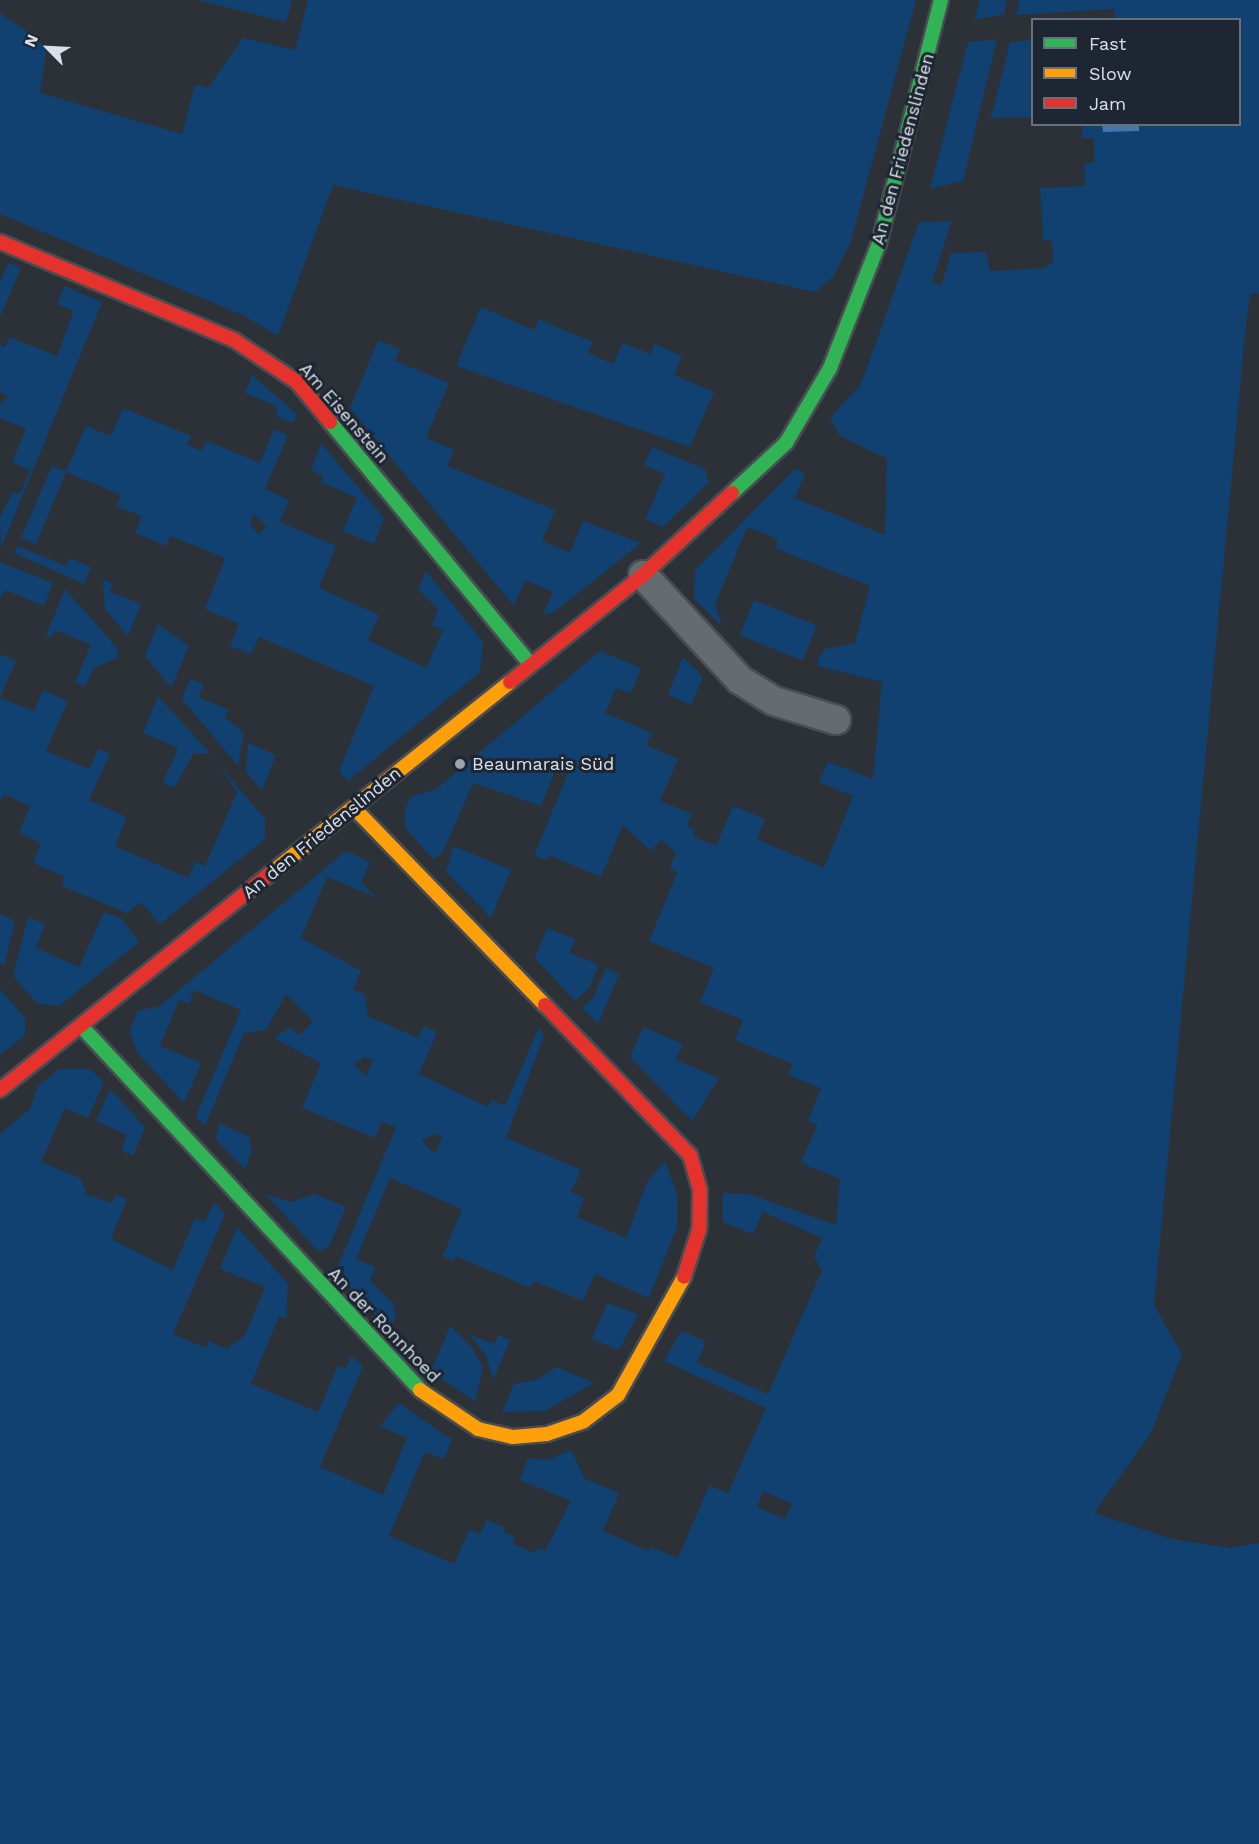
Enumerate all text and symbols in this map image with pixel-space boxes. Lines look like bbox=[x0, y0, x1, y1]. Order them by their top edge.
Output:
north arrow bbox=[18, 18, 78, 78]
legend bbox=[1031, 18, 1241, 126]
text: N bbox=[20, 31, 42, 50]
text: Fast bbox=[1089, 33, 1126, 54]
street label: An den Friedenslinden bbox=[867, 51, 939, 247]
text: Slow bbox=[1089, 63, 1132, 84]
text: Jam bbox=[1089, 93, 1126, 114]
street label: Am Eisenstein bbox=[295, 358, 393, 468]
place label: Beaumarais Süd bbox=[472, 753, 614, 775]
marker: Beaumarais Süd bbox=[453, 757, 467, 771]
street label: An den Friedenslinden bbox=[238, 762, 406, 904]
street label: An der Ronnhoed bbox=[323, 1263, 445, 1387]

